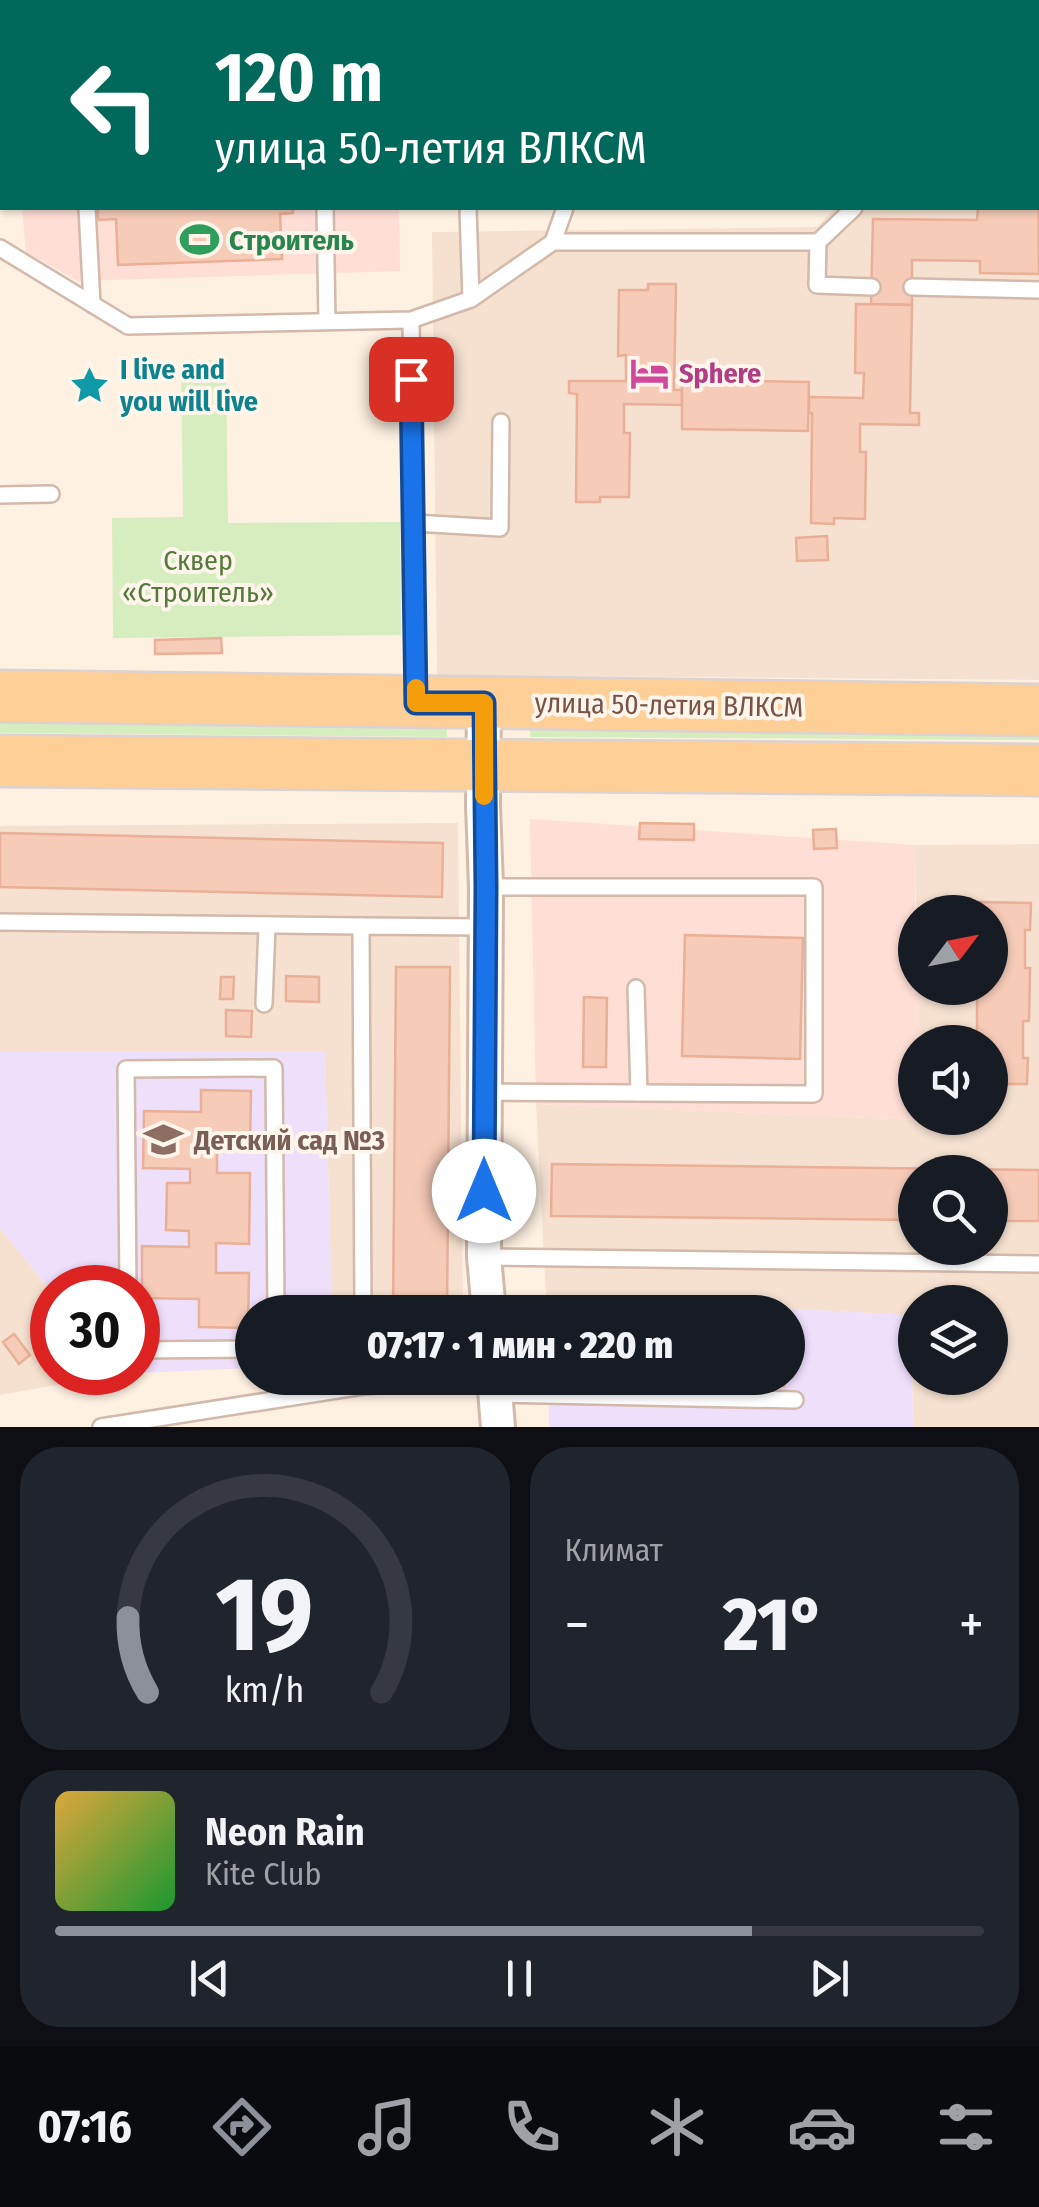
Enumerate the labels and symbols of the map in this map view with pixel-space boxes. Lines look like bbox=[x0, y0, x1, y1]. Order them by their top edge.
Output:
sports icon: Cтроитель bbox=[178, 219, 220, 261]
place label: Cтроитель bbox=[229, 224, 354, 257]
pin bbox=[369, 337, 454, 422]
hotel icon: Sphere bbox=[628, 352, 670, 394]
place label: I live and you will live bbox=[119, 353, 258, 418]
place label: Sphere bbox=[679, 357, 761, 390]
place icon: I live and you will live bbox=[69, 364, 111, 406]
park label: Сквер «Cтроитель» bbox=[122, 544, 274, 609]
street label: улица 50-летия ВЛКСМ bbox=[534, 686, 804, 724]
north arrow bbox=[898, 895, 1008, 1005]
school or university icon: Детский сад №3 bbox=[143, 1119, 185, 1161]
place label: Детский сад №3 bbox=[193, 1124, 385, 1157]
position arrow bbox=[432, 1139, 536, 1243]
speed limit sign: 30 bbox=[30, 1265, 160, 1395]

